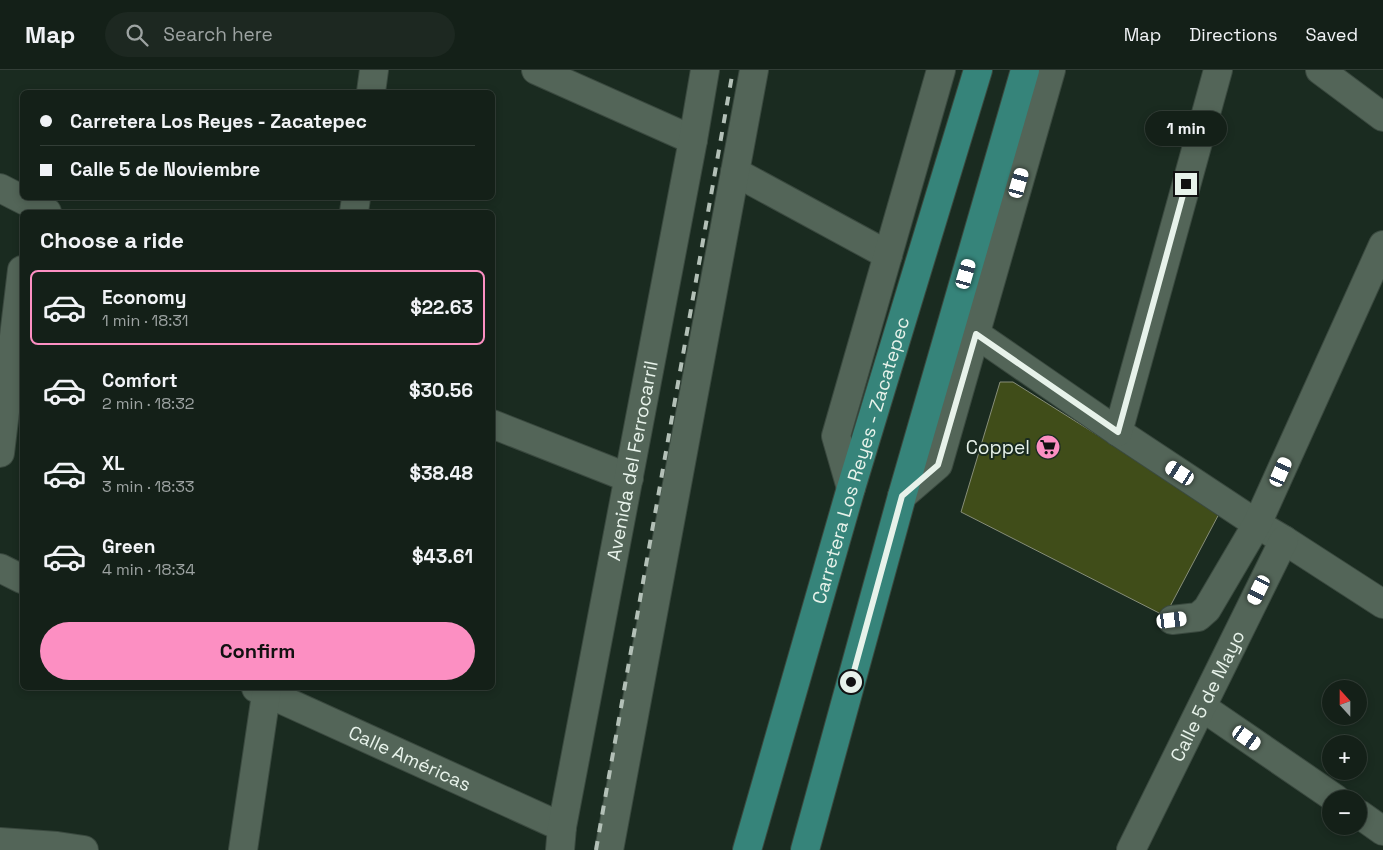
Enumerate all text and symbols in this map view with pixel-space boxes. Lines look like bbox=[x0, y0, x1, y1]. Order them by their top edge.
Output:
search box bbox=[105, 12, 455, 57]
text: Map bbox=[25, 19, 75, 50]
icon: search bbox=[123, 21, 151, 49]
text: Search here bbox=[163, 22, 273, 47]
text: Map bbox=[1124, 23, 1161, 46]
text: Directions bbox=[1189, 23, 1278, 46]
text: Saved bbox=[1306, 23, 1358, 46]
text: Carretera Los Reyes - Zacatepec bbox=[70, 109, 367, 134]
callout: 1 min bbox=[1145, 112, 1227, 146]
text: 1 min bbox=[1166, 118, 1206, 139]
text: Calle 5 de Noviembre bbox=[70, 157, 260, 182]
car bbox=[1007, 167, 1030, 199]
route end bbox=[1175, 173, 1197, 195]
text: Choose a ride bbox=[40, 226, 184, 254]
car bbox=[954, 258, 977, 290]
icon: car bbox=[42, 285, 87, 330]
text: Economy bbox=[102, 285, 186, 310]
text: $22.63 bbox=[410, 295, 473, 320]
text: 1 min · 18:31 bbox=[102, 310, 188, 331]
street label: Carretera Los Reyes - Zacatepec bbox=[806, 313, 915, 607]
street label: Avenida del Ferrocarril bbox=[601, 358, 663, 563]
icon: car bbox=[42, 368, 87, 413]
text: Comfort bbox=[102, 368, 178, 393]
text: $30.56 bbox=[409, 378, 473, 403]
text: 2 min · 18:32 bbox=[102, 393, 194, 414]
supermarket icon: Coppel bbox=[1035, 434, 1061, 460]
place label: Coppel bbox=[966, 435, 1030, 460]
icon: car bbox=[42, 451, 87, 496]
text: XL bbox=[102, 451, 125, 476]
car bbox=[1268, 455, 1293, 489]
car bbox=[1163, 459, 1196, 487]
text: $38.48 bbox=[409, 461, 473, 486]
text: 3 min · 18:33 bbox=[102, 476, 195, 497]
icon: car bbox=[42, 534, 87, 579]
text: Green bbox=[102, 534, 155, 559]
text: $43.61 bbox=[412, 544, 473, 569]
text: 4 min · 18:34 bbox=[102, 559, 195, 580]
car bbox=[1245, 573, 1272, 607]
car bbox=[1156, 611, 1187, 629]
button: Confirm bbox=[40, 622, 475, 680]
street label: Calle 5 de Mayo bbox=[1164, 626, 1250, 766]
route start bbox=[840, 671, 862, 693]
north arrow bbox=[1322, 680, 1368, 725]
map controls bbox=[1322, 680, 1367, 835]
street label: Calle Américas bbox=[345, 719, 475, 797]
car bbox=[1230, 723, 1263, 753]
button: + bbox=[1322, 735, 1367, 780]
button: − bbox=[1322, 790, 1367, 835]

